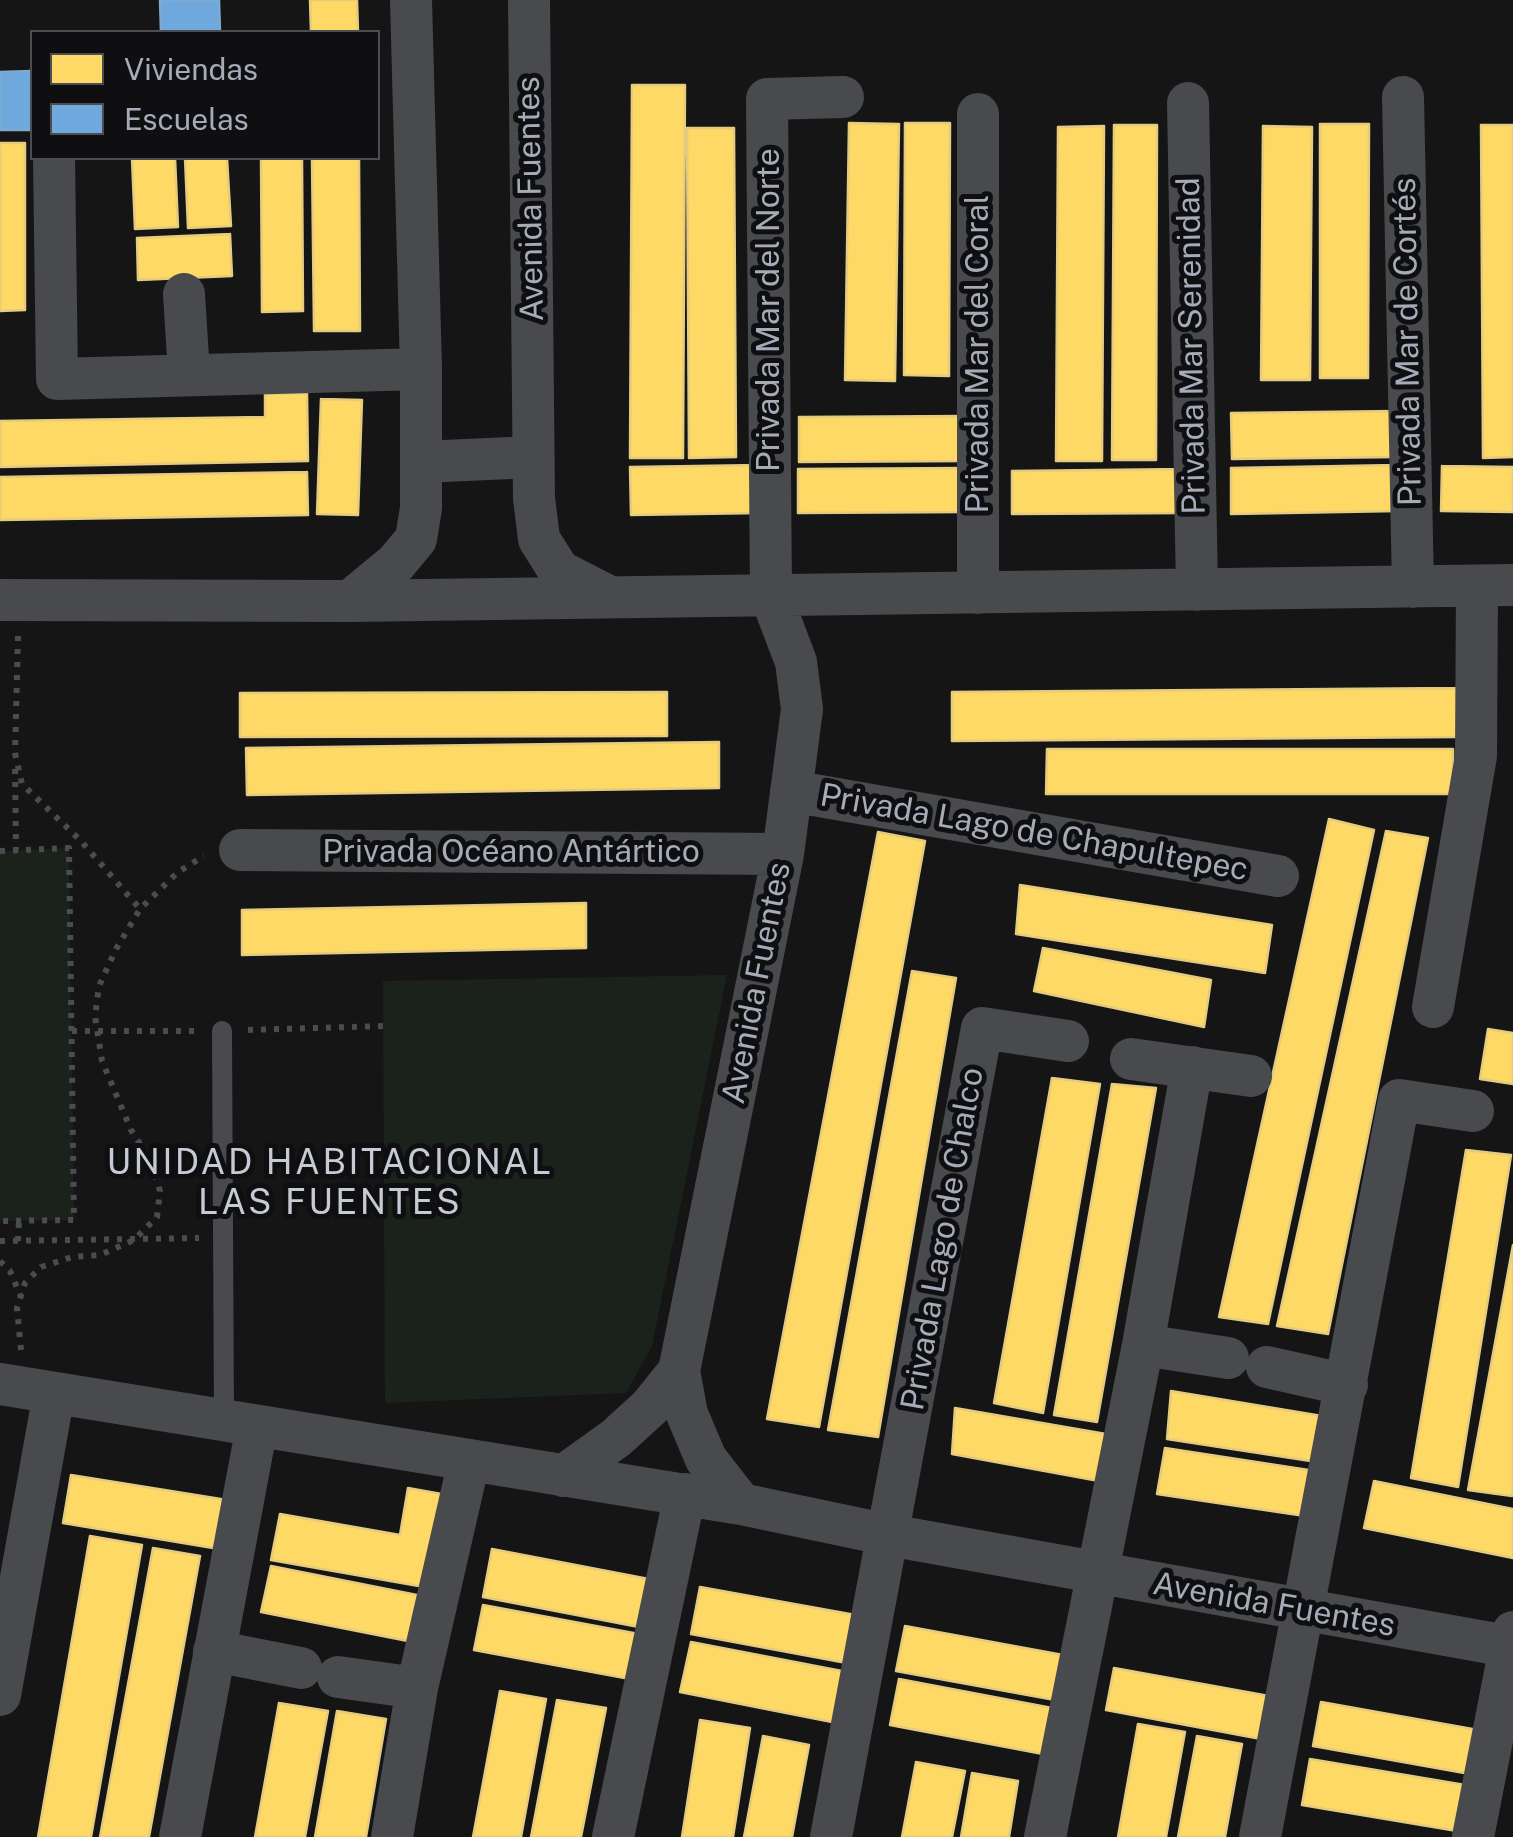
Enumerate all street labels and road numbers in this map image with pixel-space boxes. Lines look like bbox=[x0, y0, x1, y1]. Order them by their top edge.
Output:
street label: Avenida Fuentes bbox=[510, 76, 552, 322]
street label: Privada Mar del Norte bbox=[750, 148, 788, 472]
street label: Privada Mar Serenidad bbox=[1170, 177, 1214, 515]
street label: Privada Mar de Cortés bbox=[1386, 178, 1430, 506]
street label: Privada Mar del Coral bbox=[959, 194, 997, 514]
street label: Privada Lago de Chapultepec bbox=[817, 776, 1251, 890]
street label: Privada Océano Antártico bbox=[322, 833, 700, 871]
street label: Avenida Fuentes bbox=[715, 859, 799, 1107]
street label: Privada Lago de Chalco bbox=[894, 1065, 992, 1413]
street label: Avenida Fuentes bbox=[1150, 1565, 1398, 1645]

